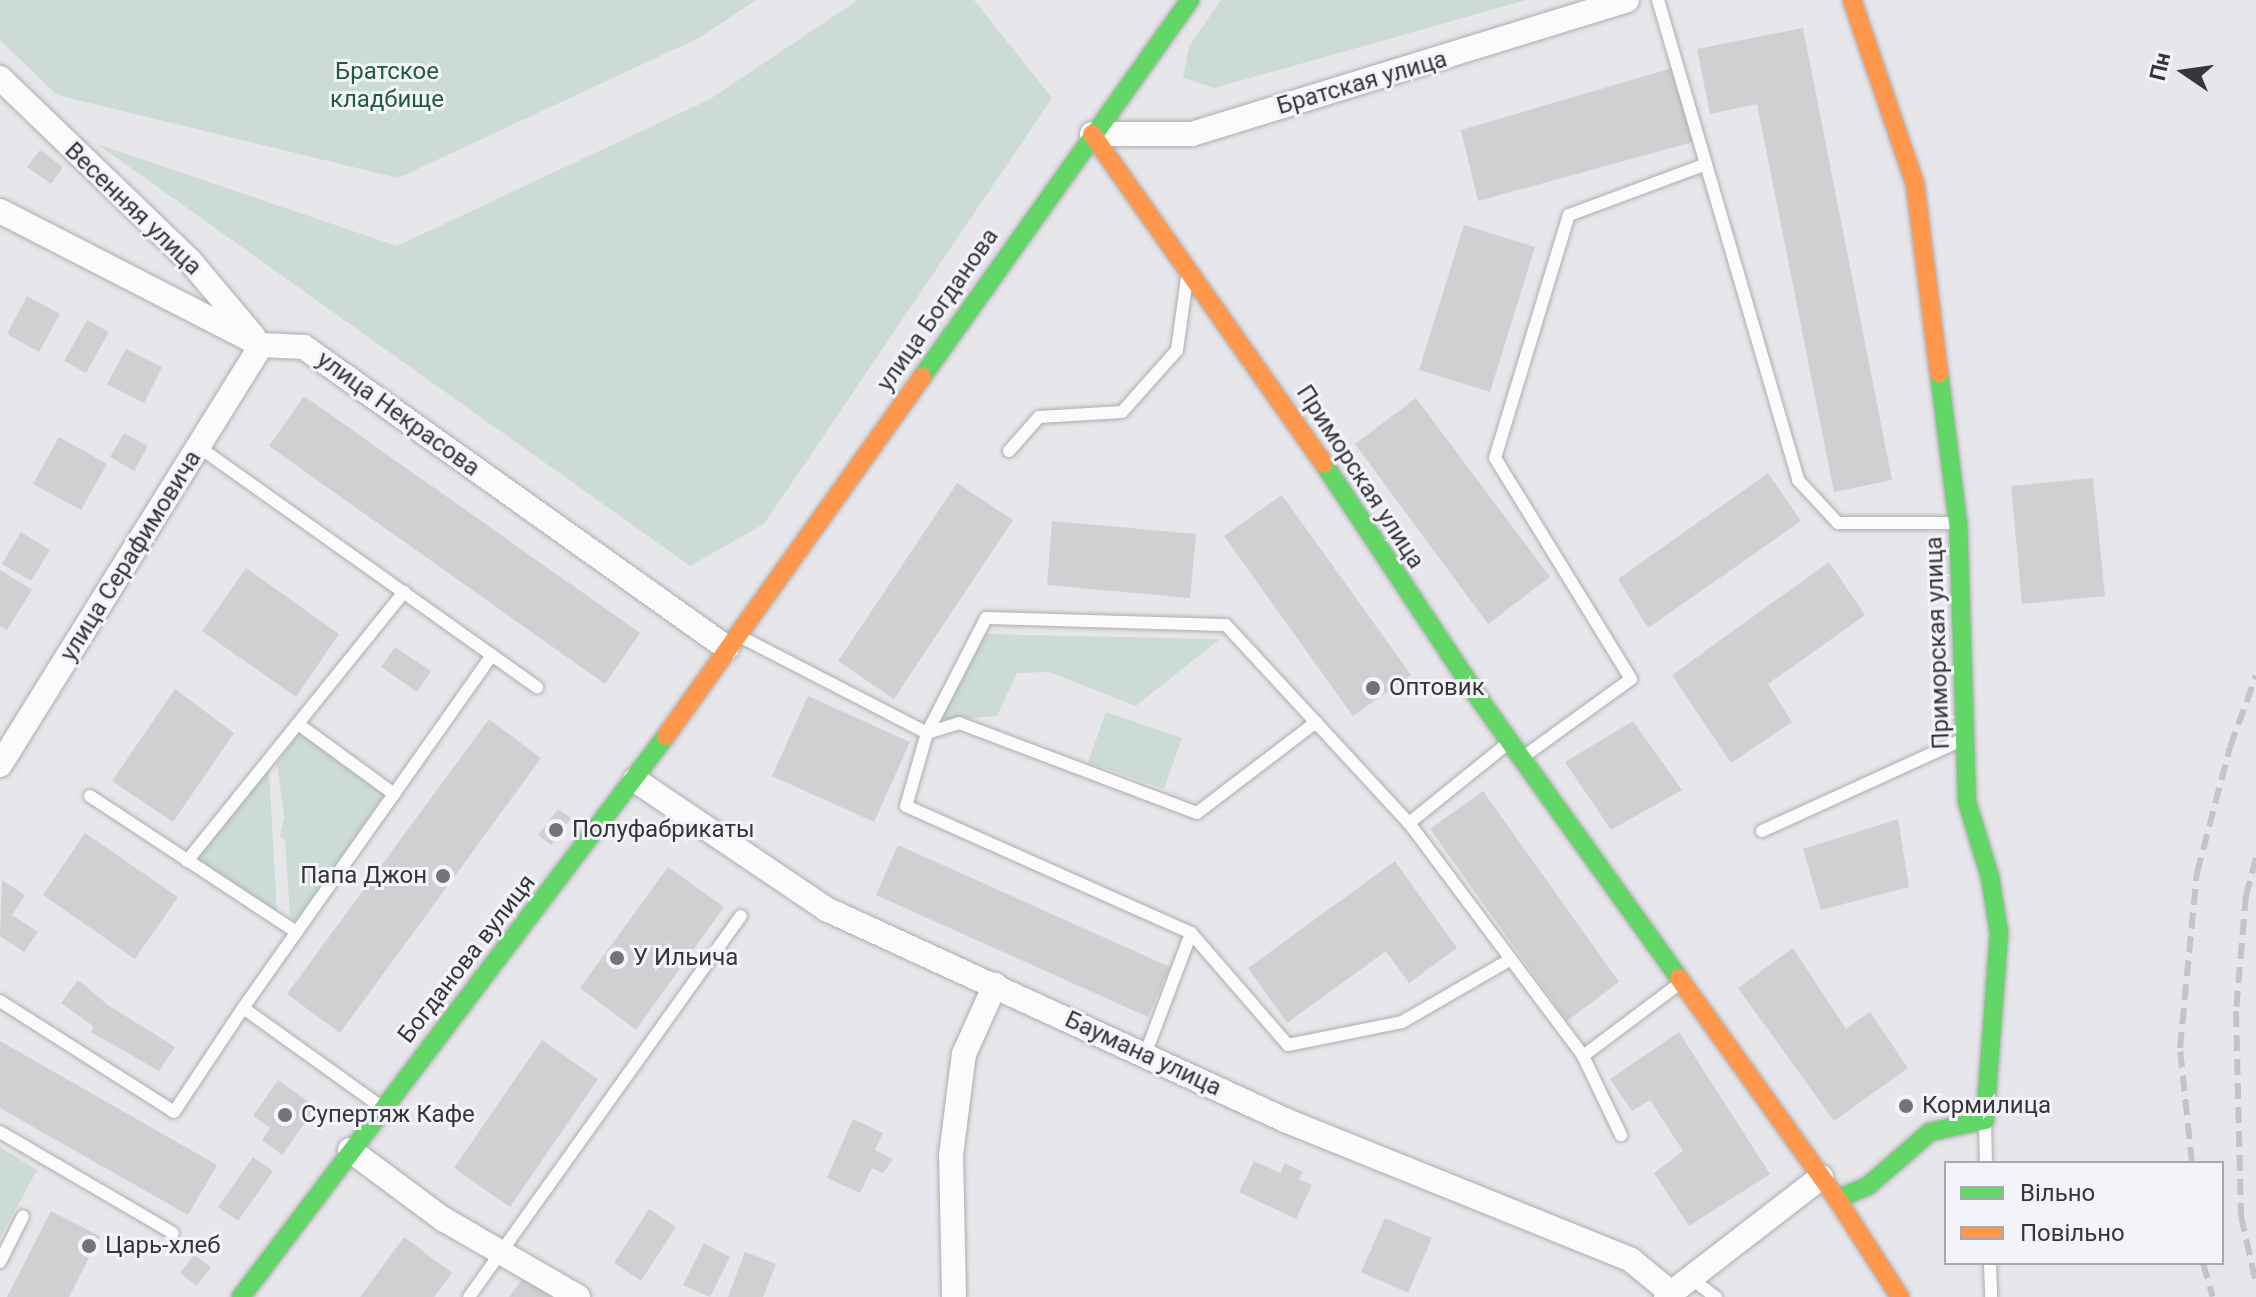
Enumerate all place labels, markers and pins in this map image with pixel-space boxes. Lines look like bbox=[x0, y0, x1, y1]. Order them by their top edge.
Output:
place label: Оптовик bbox=[1389, 674, 1485, 702]
marker: Оптовик bbox=[1364, 679, 1382, 697]
place label: Полуфабрикаты bbox=[572, 816, 755, 844]
marker: Полуфабрикаты bbox=[547, 821, 565, 839]
place label: Папа Джон bbox=[300, 862, 427, 890]
marker: Папа Джон bbox=[434, 867, 452, 885]
place label: У Ильича bbox=[633, 944, 738, 972]
marker: У Ильича bbox=[608, 949, 626, 967]
place label: Кормилица bbox=[1922, 1092, 2051, 1120]
marker: Кормилица bbox=[1897, 1097, 1915, 1115]
place label: Супертяж Кафе bbox=[301, 1101, 475, 1129]
marker: Супертяж Кафе bbox=[276, 1106, 294, 1124]
place label: Царь-хлеб bbox=[105, 1232, 221, 1260]
marker: Царь-хлеб bbox=[80, 1237, 98, 1255]

